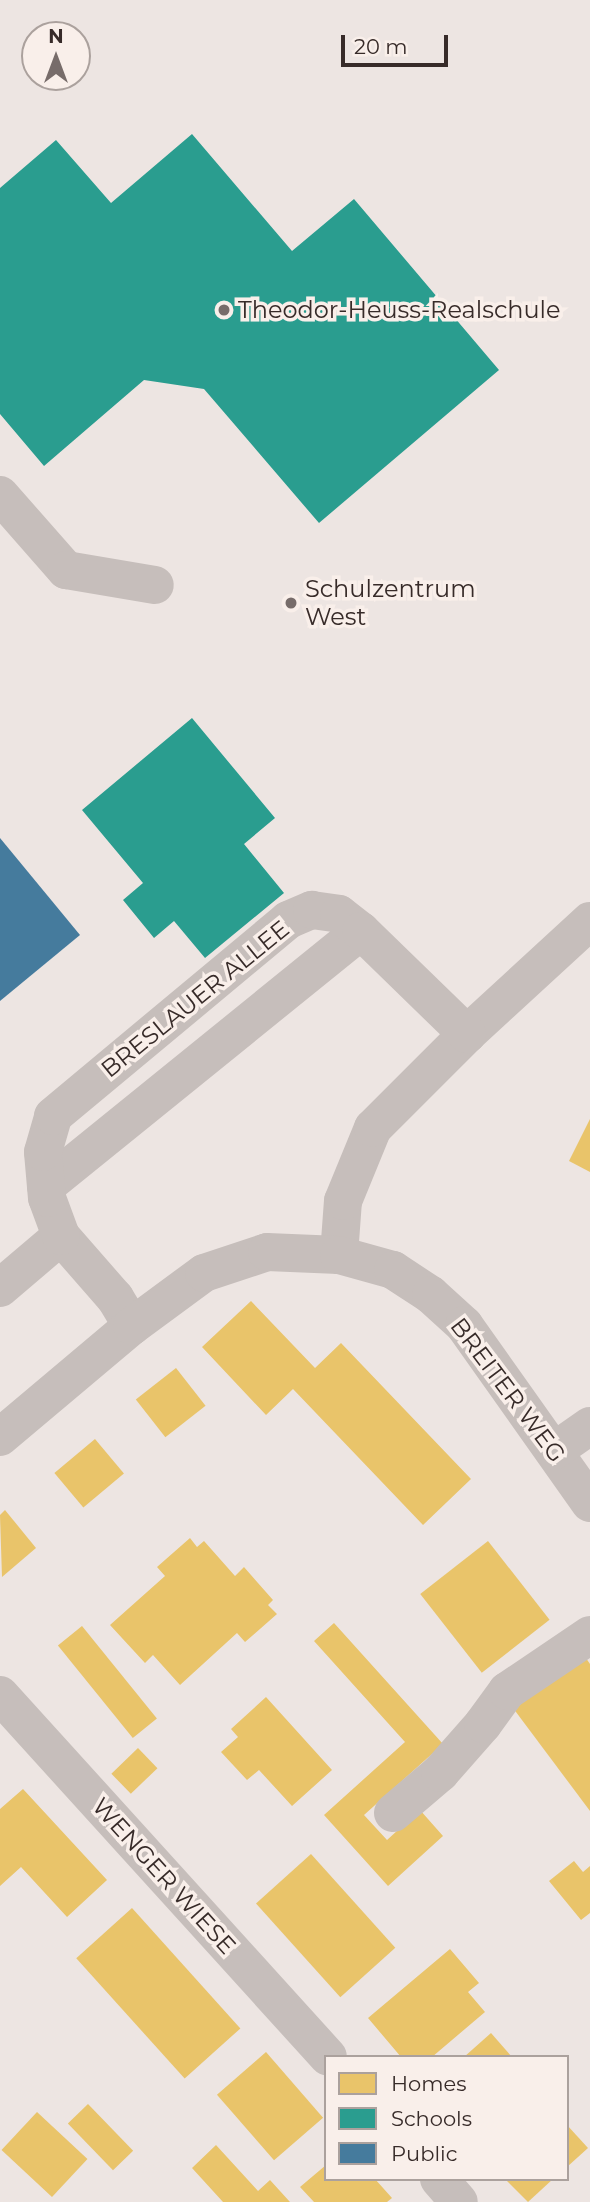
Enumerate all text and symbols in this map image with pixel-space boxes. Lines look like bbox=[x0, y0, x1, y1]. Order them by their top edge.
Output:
north arrow bbox=[21, 21, 91, 91]
scale bar bbox=[345, 21, 452, 65]
text: N bbox=[48, 25, 64, 48]
text: 20 m bbox=[354, 34, 408, 59]
place label: Theodor-Heuss-Realschule bbox=[238, 296, 561, 324]
marker: Theodor-Heuss-Realschule bbox=[216, 302, 232, 318]
place label: Schulzentrum West bbox=[305, 575, 476, 631]
marker: Schulzentrum West bbox=[283, 595, 299, 611]
street label: BRESLAUER ALLEE bbox=[95, 914, 295, 1084]
street label: BREITER WEG bbox=[444, 1312, 572, 1468]
street label: WENGER WIESE bbox=[86, 1792, 242, 1960]
legend bbox=[324, 2055, 569, 2181]
text: Homes bbox=[391, 2071, 466, 2096]
text: Schools bbox=[391, 2106, 472, 2131]
text: Public bbox=[391, 2141, 458, 2166]

